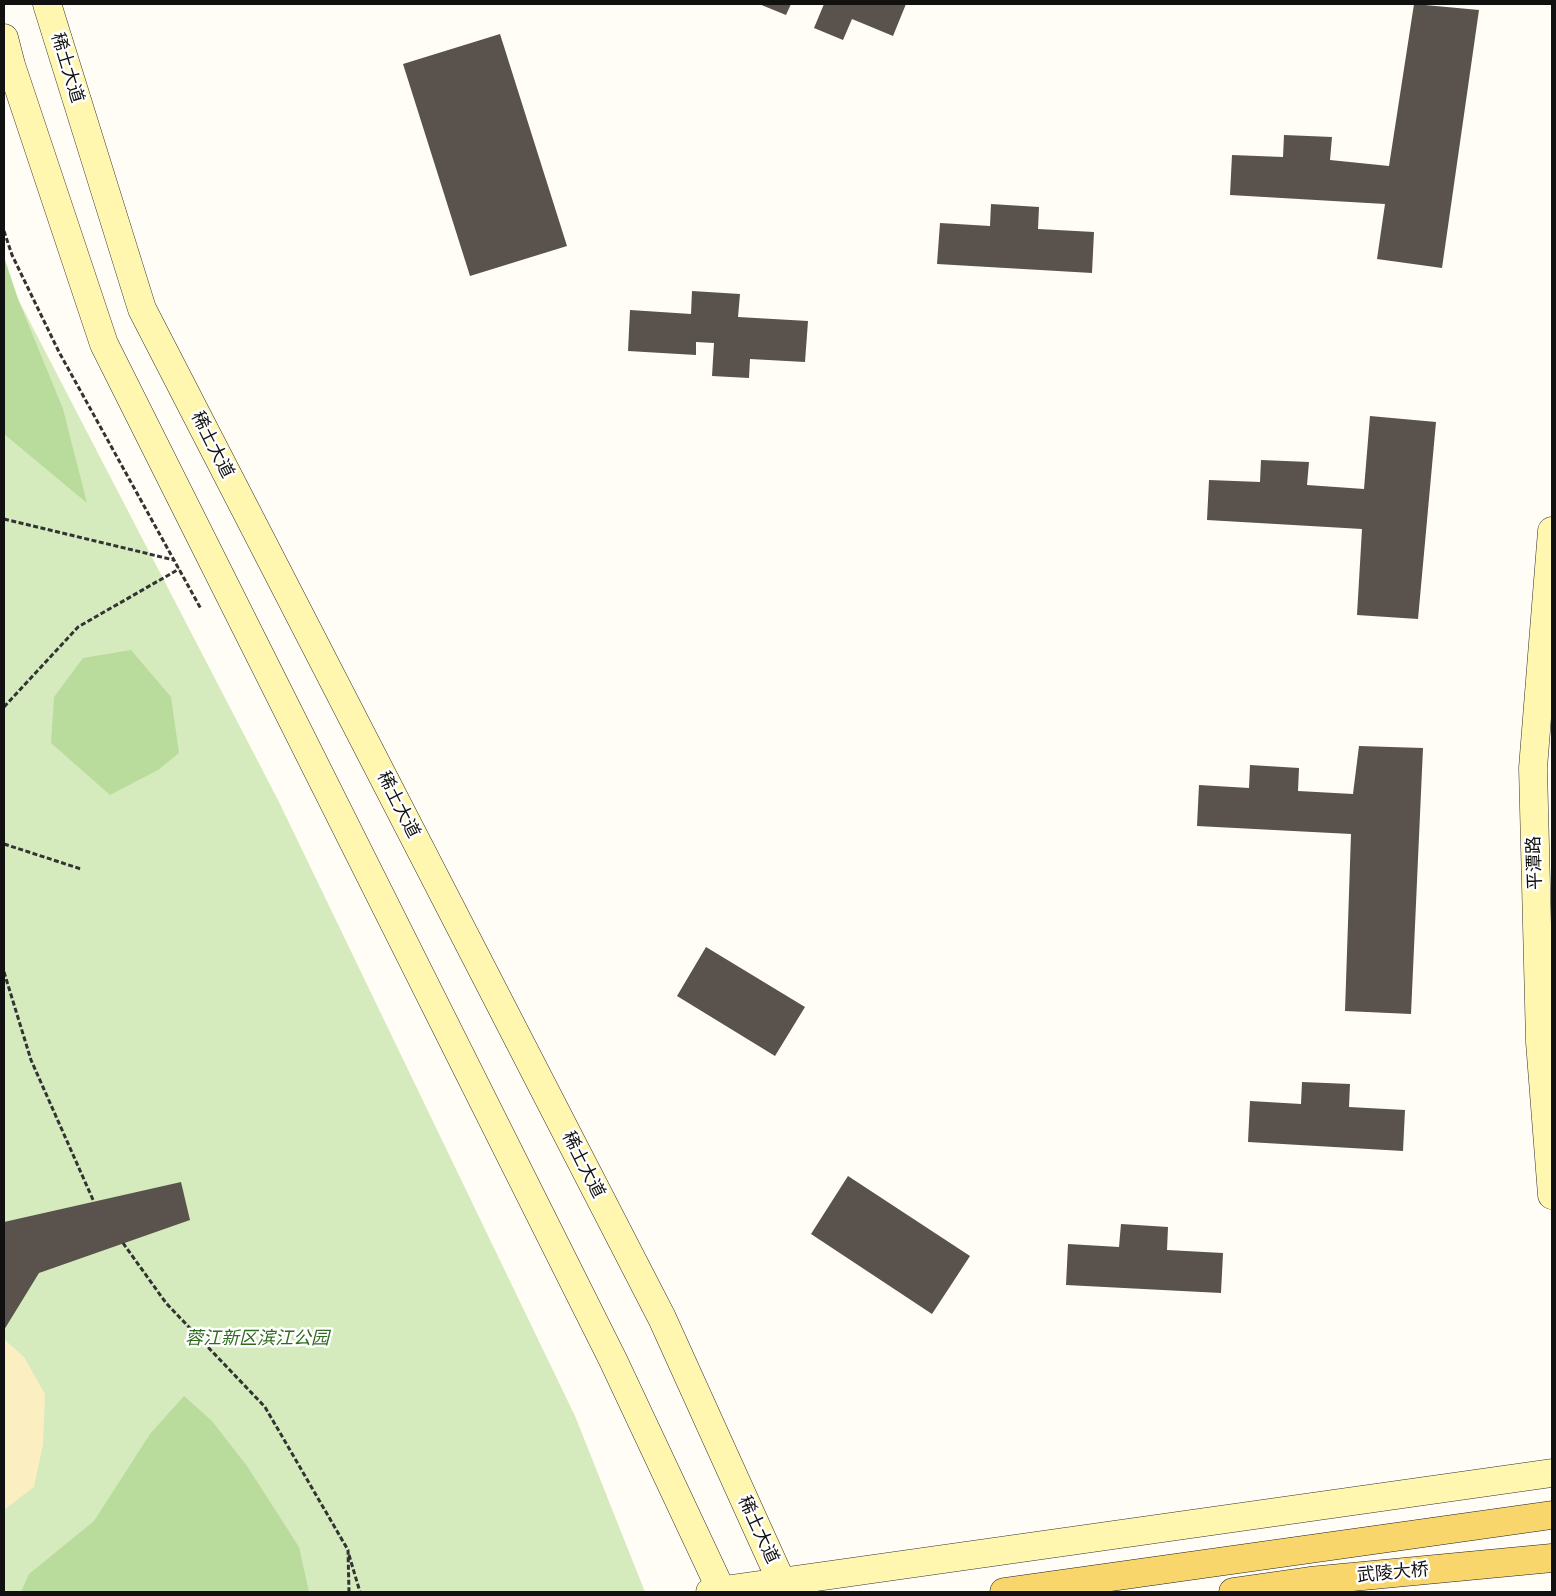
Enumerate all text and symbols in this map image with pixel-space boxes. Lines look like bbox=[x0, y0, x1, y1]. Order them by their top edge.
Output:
street label: 稀土大道 bbox=[46, 30, 88, 106]
street label: 稀土大道 bbox=[186, 408, 238, 482]
street label: 稀土大道 bbox=[372, 768, 424, 842]
street label: 平潭路 bbox=[1523, 836, 1547, 890]
street label: 稀土大道 bbox=[557, 1128, 609, 1202]
park label: 蓉江新区滨江公园 bbox=[185, 1328, 329, 1350]
street label: 稀土大道 bbox=[733, 1493, 783, 1567]
street label: 武陵大桥 bbox=[1356, 1559, 1430, 1587]

